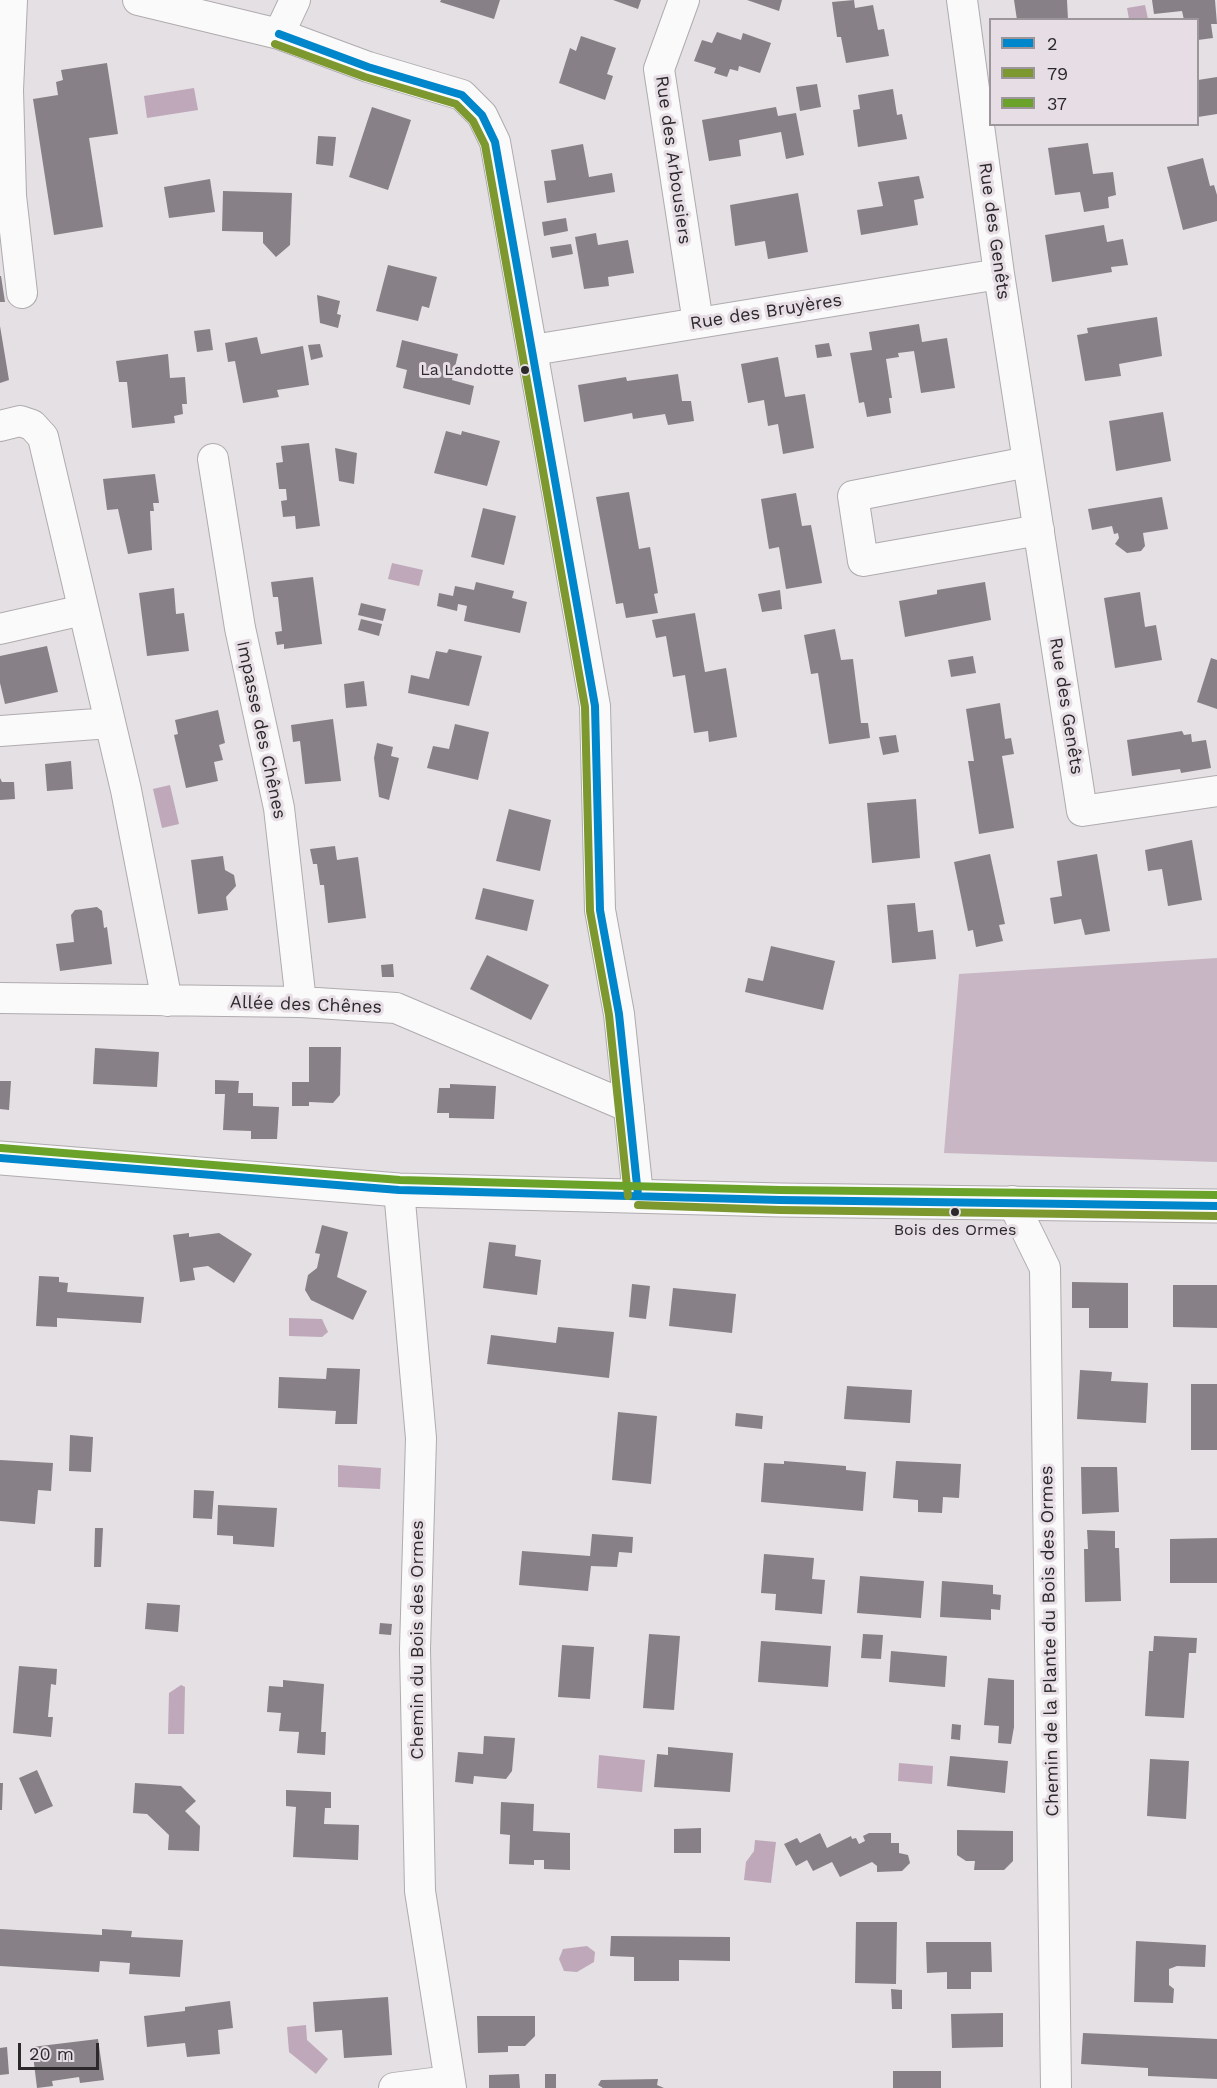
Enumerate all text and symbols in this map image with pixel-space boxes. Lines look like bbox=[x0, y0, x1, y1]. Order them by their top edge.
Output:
legend bbox=[989, 18, 1199, 126]
text: 2 bbox=[1047, 33, 1058, 54]
text: 79 bbox=[1047, 63, 1068, 84]
street label: Rue des Arbousiers bbox=[650, 74, 696, 246]
text: 37 bbox=[1047, 93, 1067, 114]
street label: Rue des Genêts bbox=[974, 161, 1014, 301]
street label: Rue des Bruyères bbox=[689, 289, 843, 335]
place label: La Landotte bbox=[420, 360, 514, 380]
marker: La Landotte bbox=[519, 364, 531, 376]
street label: Rue des Genêts bbox=[1045, 636, 1087, 776]
street label: Impasse des Chênes bbox=[232, 639, 290, 821]
street label: Allée des Chênes bbox=[230, 992, 382, 1018]
marker: Bois des Ormes bbox=[949, 1206, 961, 1218]
place label: Bois des Ormes bbox=[894, 1220, 1016, 1240]
street label: Chemin de la Plante du Bois des Ormes bbox=[1036, 1465, 1064, 1817]
street label: Chemin du Bois des Ormes bbox=[407, 1520, 429, 1760]
scale bar bbox=[21, 2031, 102, 2069]
text: 20 m bbox=[29, 2043, 74, 2064]

